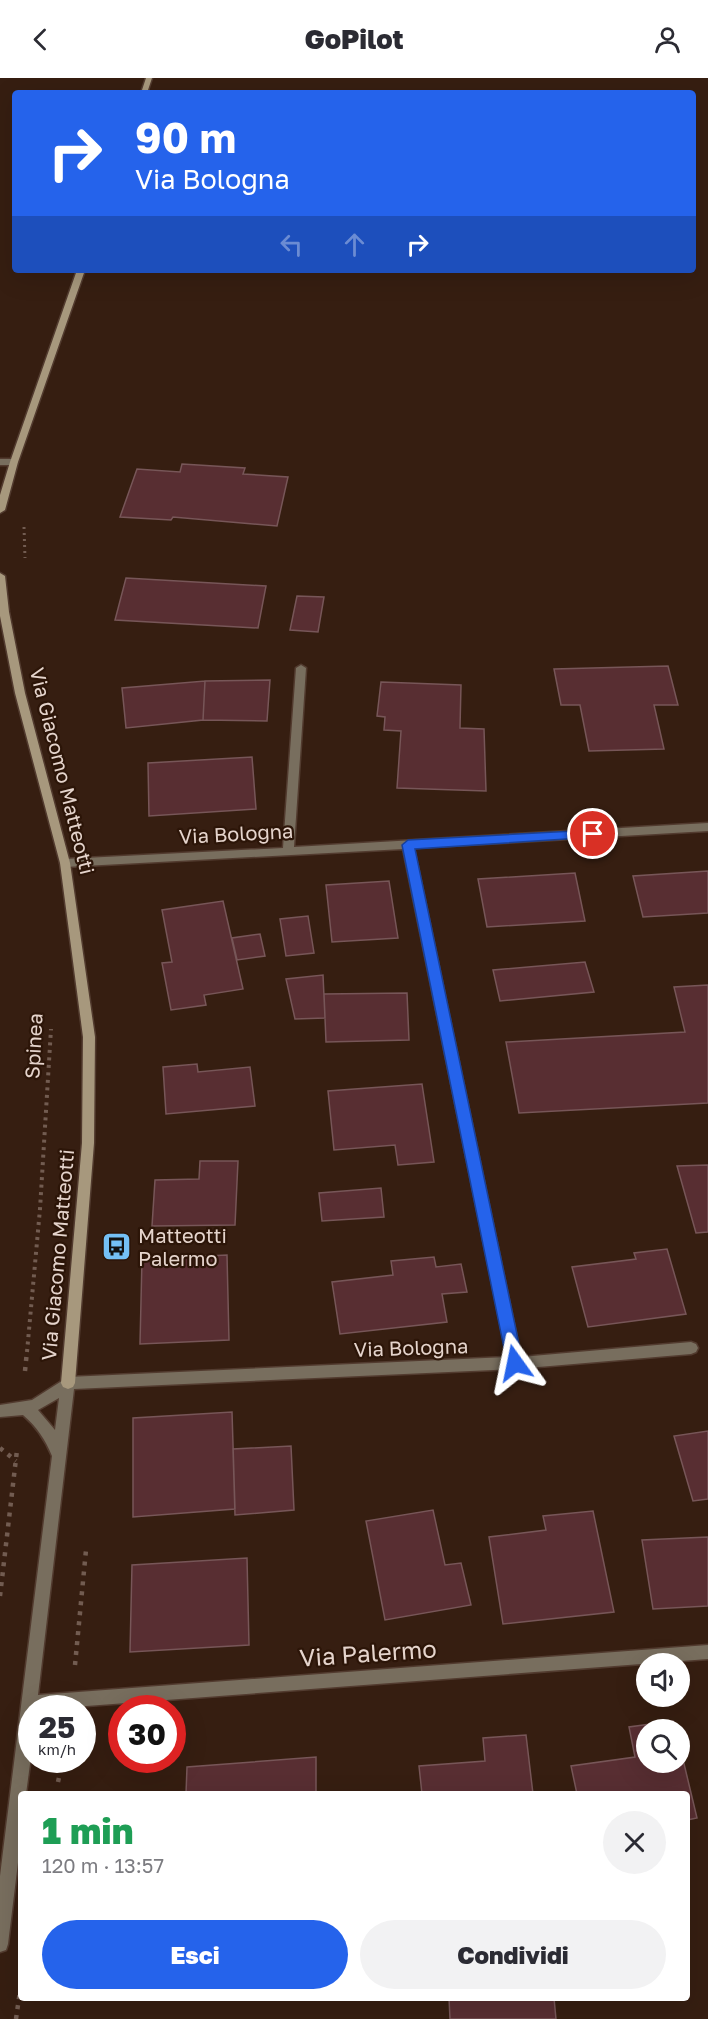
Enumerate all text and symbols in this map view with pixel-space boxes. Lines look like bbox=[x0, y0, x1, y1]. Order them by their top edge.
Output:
icon: back bbox=[24, 23, 57, 56]
text: GoPilot bbox=[304, 23, 404, 55]
icon: person bbox=[651, 23, 684, 56]
text: 90 m bbox=[135, 112, 236, 162]
icon: right bbox=[36, 114, 114, 192]
text: Via Bologna bbox=[135, 163, 290, 195]
icon: left bbox=[275, 228, 308, 261]
icon: ahead bbox=[338, 228, 371, 261]
icon: right bbox=[401, 228, 434, 261]
street label: Via Giacomo Matteotti bbox=[26, 665, 100, 877]
pin bbox=[567, 808, 618, 859]
icon: arrive bbox=[576, 817, 609, 850]
street label: Via Bologna bbox=[178, 818, 294, 848]
street label: Spinea bbox=[19, 1013, 47, 1079]
street label: Via Giacomo Matteotti bbox=[36, 1148, 78, 1362]
place label: Matteotti Palermo bbox=[138, 1223, 227, 1270]
bus stop icon: Matteotti Palermo bbox=[101, 1231, 133, 1263]
position arrow bbox=[483, 1331, 547, 1395]
street label: Via Bologna bbox=[353, 1333, 469, 1361]
street label: Via Palermo bbox=[298, 1633, 437, 1672]
map controls bbox=[636, 1653, 690, 1773]
button: sound bbox=[636, 1653, 690, 1707]
speed limit sign: 30 bbox=[108, 1695, 186, 1773]
text: 25 bbox=[39, 1709, 75, 1745]
button: search bbox=[636, 1719, 690, 1773]
text: km/h bbox=[38, 1740, 76, 1758]
text: 1 min bbox=[42, 1809, 133, 1852]
button: close bbox=[603, 1811, 666, 1874]
text: 120 m · 13:57 bbox=[42, 1853, 164, 1877]
button: Esci bbox=[42, 1920, 348, 1989]
button: Condividi bbox=[360, 1920, 666, 1989]

